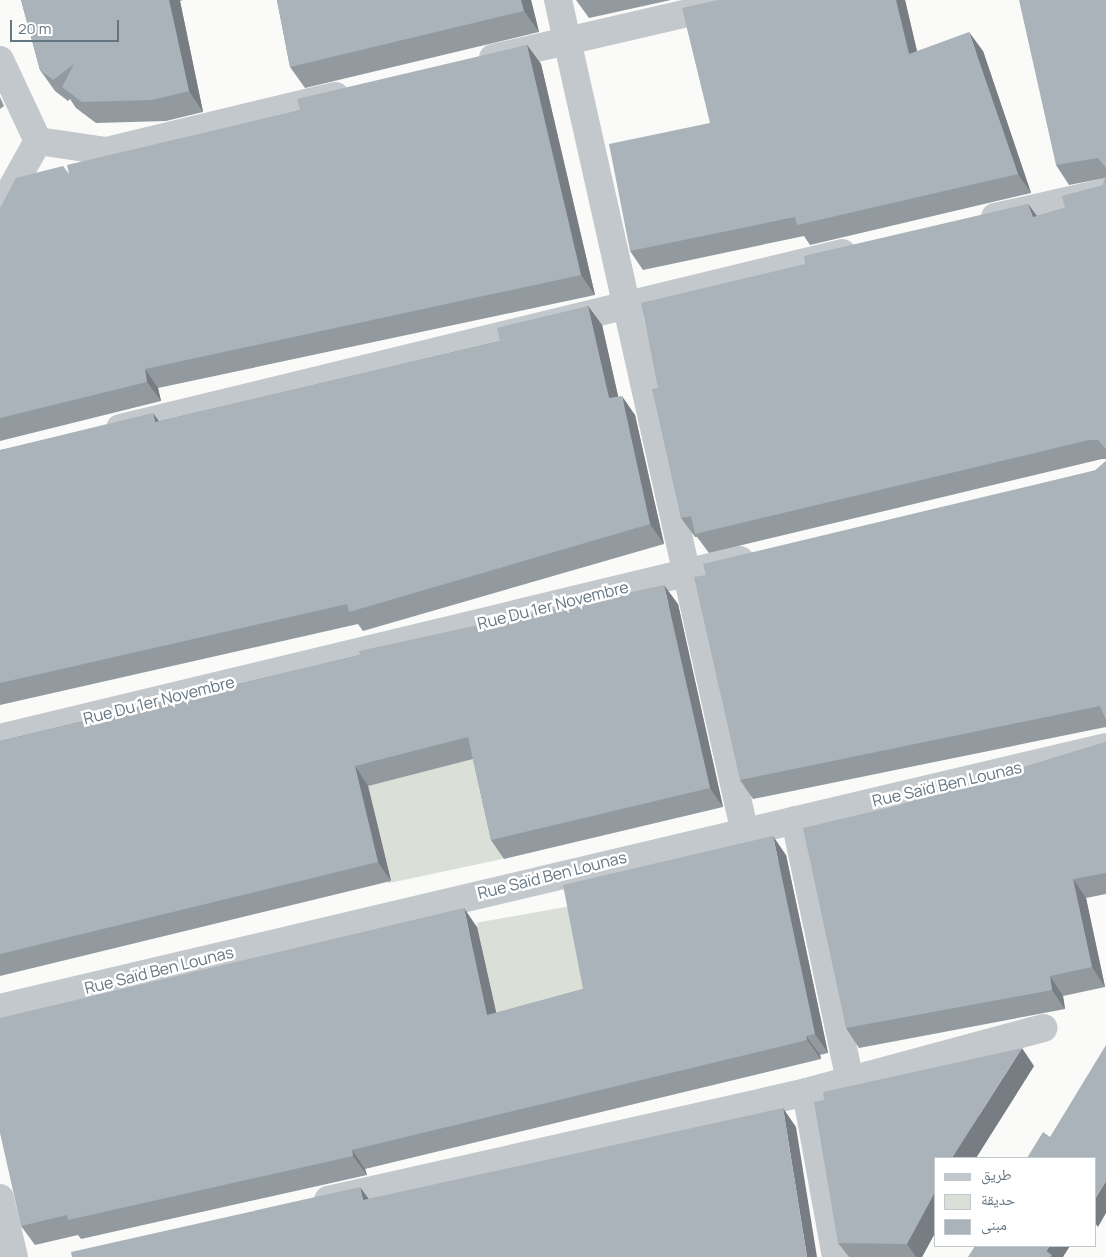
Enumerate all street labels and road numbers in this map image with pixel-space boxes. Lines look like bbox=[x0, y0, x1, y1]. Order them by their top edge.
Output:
street label: Rue Du 1er Novembre bbox=[475, 577, 631, 633]
street label: Rue Du 1er Novembre bbox=[81, 672, 237, 728]
street label: Rue Saïd Ben Lounas bbox=[870, 757, 1024, 811]
street label: Rue Saïd Ben Lounas bbox=[476, 847, 628, 903]
street label: Rue Saïd Ben Lounas bbox=[83, 942, 235, 998]

